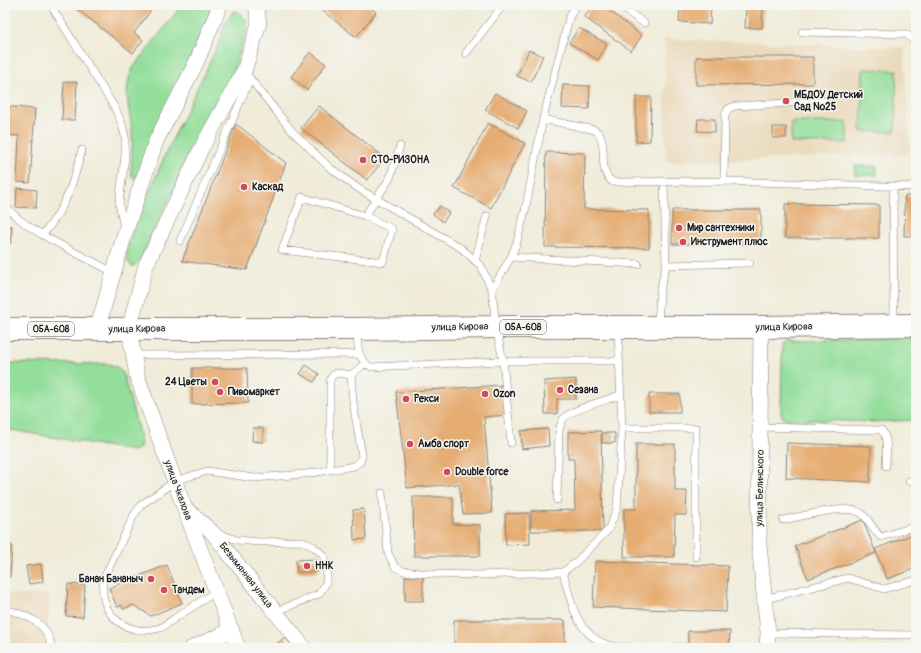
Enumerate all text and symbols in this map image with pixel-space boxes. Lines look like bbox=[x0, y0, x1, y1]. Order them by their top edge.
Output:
place label: МБДОУ Детский Сад №25 bbox=[794, 89, 863, 113]
marker: МБДОУ Детский Сад №25 bbox=[781, 96, 791, 106]
place label: СТО-РИЗОНА bbox=[371, 154, 430, 166]
marker: СТО-РИЗОНА bbox=[358, 155, 368, 165]
place label: Каскад bbox=[252, 181, 284, 193]
marker: Каскад bbox=[239, 182, 249, 192]
place label: Мир сантехники bbox=[687, 222, 755, 234]
marker: Мир сантехники bbox=[674, 223, 684, 233]
place label: Инструмент плюс bbox=[691, 236, 768, 248]
marker: Инструмент плюс bbox=[678, 237, 688, 247]
street label: улица Кирова bbox=[430, 320, 489, 334]
road number: 05А-608 bbox=[500, 320, 546, 334]
street label: улица Кирова bbox=[754, 320, 813, 334]
road number: 05А-608 bbox=[28, 322, 74, 336]
street label: улица Кирова bbox=[107, 322, 166, 336]
place label: 24 Цветы bbox=[165, 376, 208, 388]
marker: 24 Цветы bbox=[210, 377, 220, 387]
place label: Сезана bbox=[568, 384, 599, 396]
marker: Сезана bbox=[555, 385, 565, 395]
place label: Пивомаркет bbox=[228, 386, 281, 398]
marker: Пивомаркет bbox=[215, 387, 225, 397]
place label: Ozon bbox=[493, 388, 516, 400]
marker: Ozon bbox=[480, 389, 490, 399]
place label: Рекси bbox=[414, 393, 439, 405]
marker: Рекси bbox=[401, 394, 411, 404]
place label: Амба спорт bbox=[418, 438, 470, 450]
marker: Амба спорт bbox=[405, 439, 415, 449]
street label: улица Белинского bbox=[753, 449, 767, 528]
street label: улица Чкалова bbox=[161, 457, 195, 522]
place label: Double force bbox=[455, 466, 510, 478]
marker: Double force bbox=[442, 467, 452, 477]
street label: Безымянная улица bbox=[217, 540, 276, 610]
place label: ННК bbox=[315, 560, 334, 572]
marker: ННК bbox=[302, 561, 312, 571]
place label: Банан Бананыч bbox=[79, 573, 143, 585]
marker: Банан Бананыч bbox=[146, 574, 156, 584]
place label: Тандем bbox=[171, 584, 205, 596]
marker: Тандем bbox=[159, 585, 169, 595]

